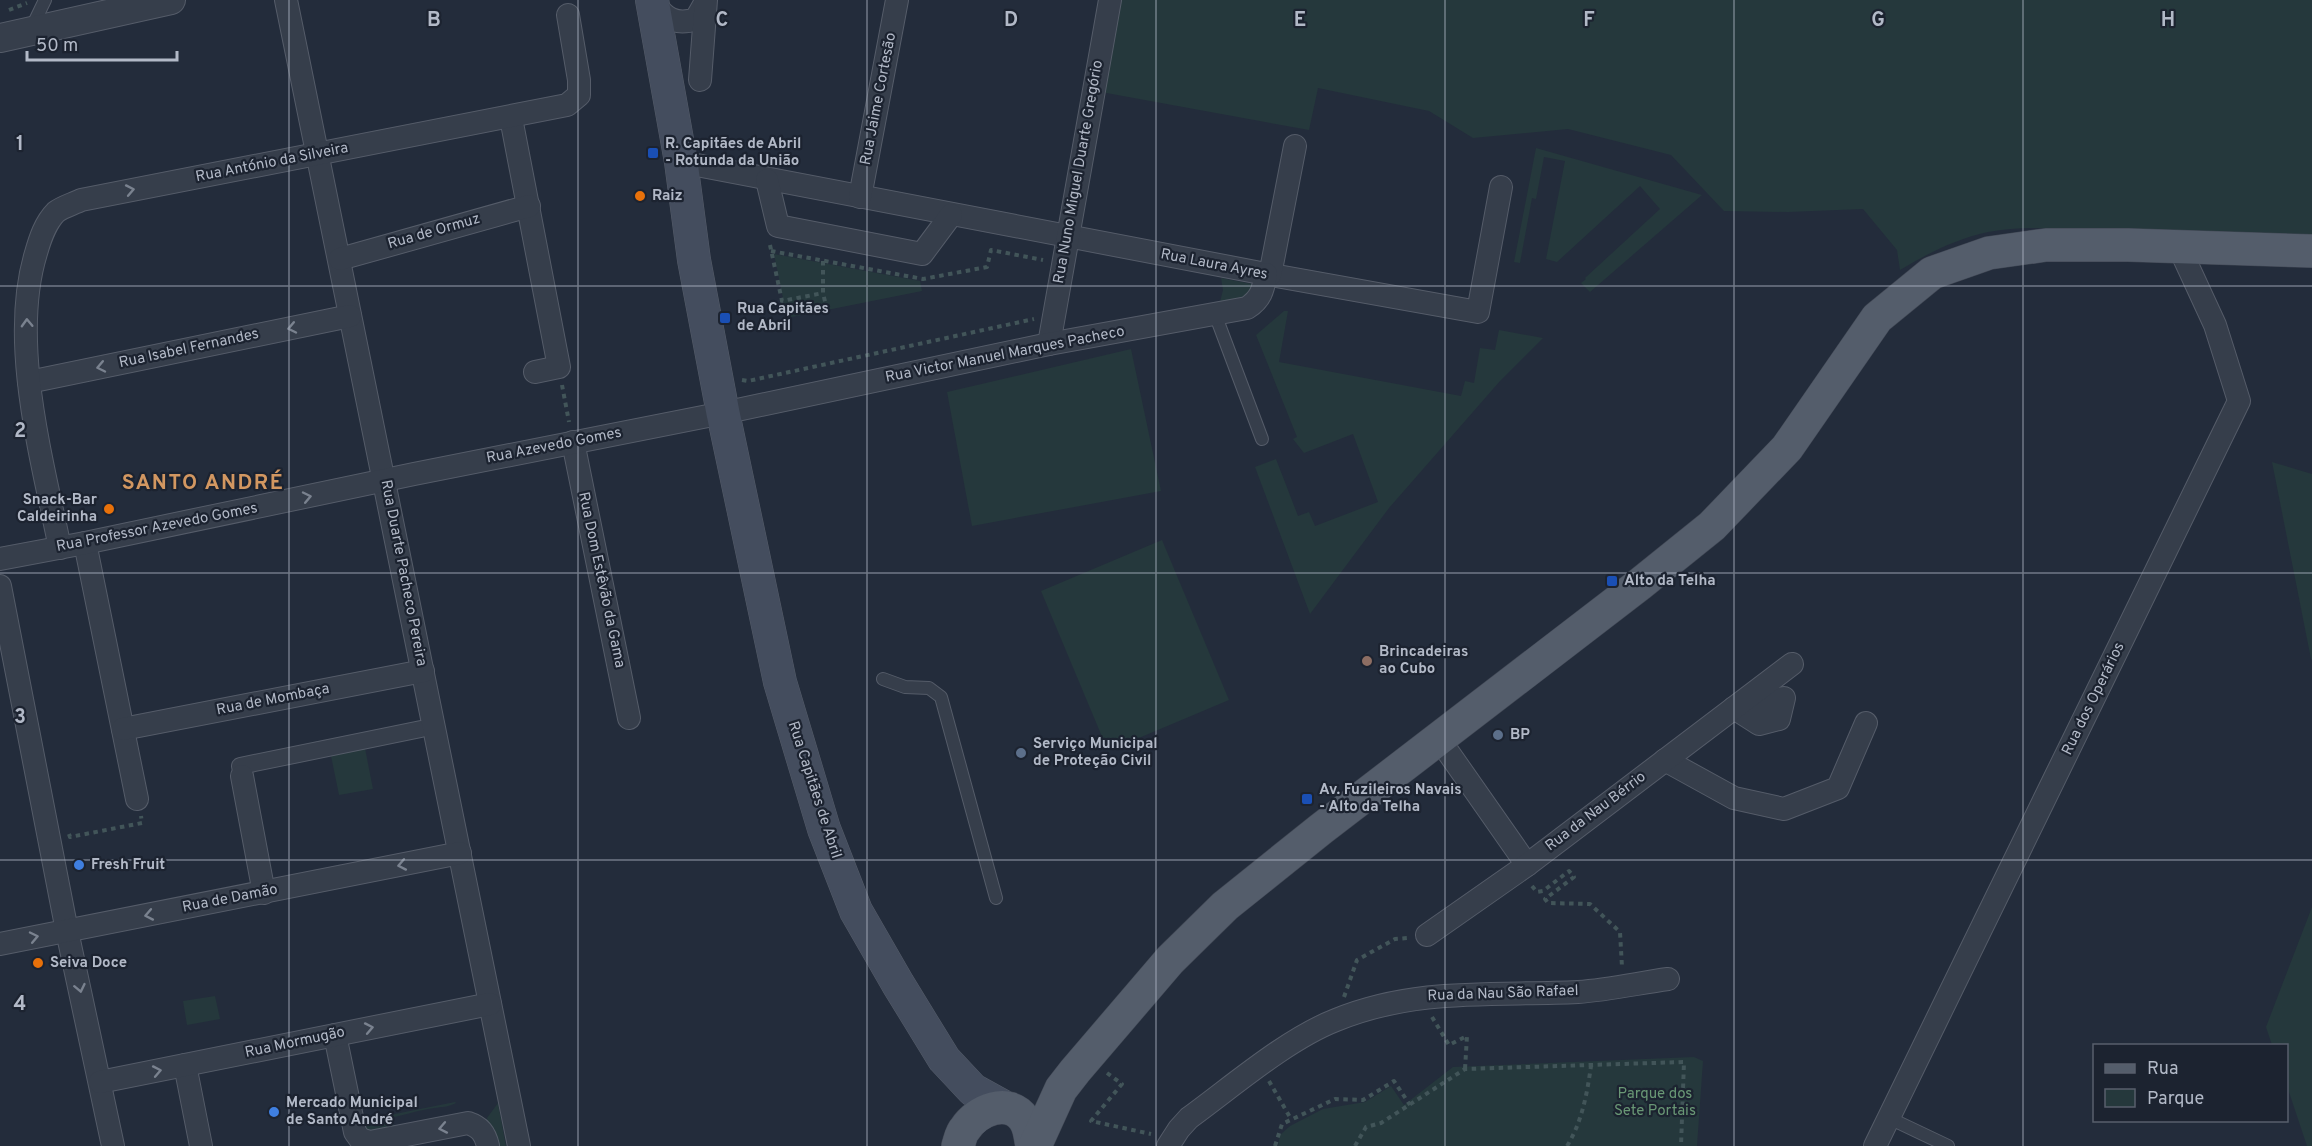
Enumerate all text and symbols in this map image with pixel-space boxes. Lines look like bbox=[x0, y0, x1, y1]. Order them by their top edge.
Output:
text: B bbox=[427, 8, 441, 34]
text: C bbox=[716, 8, 728, 34]
text: D bbox=[1004, 8, 1018, 34]
text: E bbox=[1294, 8, 1306, 34]
text: F bbox=[1583, 8, 1595, 34]
text: G bbox=[1871, 8, 1885, 34]
text: H bbox=[2161, 8, 2175, 34]
scale bar bbox=[27, 24, 177, 62]
street label: Rua Jaime Cortesão bbox=[857, 31, 901, 167]
text: 50 m bbox=[36, 35, 78, 58]
street label: Rua Nuno Miguel Duarte Gregório bbox=[1050, 59, 1108, 285]
text: 1 bbox=[16, 132, 24, 158]
place label: R. Capitães de Abril - Rotunda da União bbox=[665, 135, 801, 171]
street label: Rua António da Silveira bbox=[194, 139, 350, 187]
marker: R. Capitães de Abril - Rotunda da União bbox=[646, 146, 660, 160]
one-way arrow bbox=[124, 184, 134, 197]
place label: Raiz bbox=[652, 187, 683, 206]
marker: Raiz bbox=[633, 189, 647, 203]
street label: Rua de Ormuz bbox=[386, 210, 482, 254]
street label: Rua Laura Ayres bbox=[1159, 245, 1269, 285]
place label: Rua Capitães de Abril bbox=[737, 300, 829, 336]
marker: Rua Capitães de Abril bbox=[718, 311, 732, 325]
one-way arrow bbox=[20, 319, 33, 328]
one-way arrow bbox=[287, 321, 297, 334]
street label: Rua Victor Manuel Marques Pacheco bbox=[884, 322, 1126, 388]
street label: Rua Isabel Fernandes bbox=[117, 325, 261, 373]
one-way arrow bbox=[96, 360, 106, 373]
text: 2 bbox=[14, 419, 26, 445]
street label: Rua Azevedo Gomes bbox=[485, 424, 623, 468]
district label: SANTO ANDRÉ bbox=[122, 469, 284, 497]
street label: Rua Duarte Pacheco Pereira bbox=[376, 478, 430, 668]
street label: Rua Dom Estêvão da Gama bbox=[573, 490, 629, 670]
place label: Snack-Bar Caldeirinha bbox=[17, 491, 98, 527]
one-way arrow bbox=[301, 491, 311, 504]
street label: Rua Professor Azevedo Gomes bbox=[55, 499, 259, 557]
marker: Snack-Bar Caldeirinha bbox=[102, 502, 116, 516]
place label: Alto da Telha bbox=[1624, 572, 1716, 591]
marker: Alto da Telha bbox=[1605, 574, 1619, 588]
street label: Rua dos Operários bbox=[2058, 639, 2130, 759]
place label: Brincadeiras ao Cubo bbox=[1379, 643, 1468, 679]
marker: Brincadeiras ao Cubo bbox=[1360, 654, 1374, 668]
street label: Rua de Mombaça bbox=[215, 680, 331, 720]
text: 3 bbox=[14, 705, 26, 731]
street label: Rua Capitães de Abril bbox=[783, 719, 845, 861]
place label: BP bbox=[1510, 726, 1530, 745]
marker: BP bbox=[1491, 728, 1505, 742]
place label: Serviço Municipal de Proteção Civil bbox=[1033, 735, 1158, 771]
marker: Serviço Municipal de Proteção Civil bbox=[1014, 746, 1028, 760]
street label: Rua da Nau Bérrio bbox=[1542, 768, 1650, 856]
place label: Av. Fuzileiros Navais - Alto da Telha bbox=[1319, 781, 1462, 817]
marker: Av. Fuzileiros Navais - Alto da Telha bbox=[1300, 792, 1314, 806]
place label: Fresh Fruit bbox=[91, 856, 165, 875]
marker: Fresh Fruit bbox=[72, 858, 86, 872]
one-way arrow bbox=[398, 858, 408, 871]
street label: Rua de Damão bbox=[181, 880, 279, 918]
one-way arrow bbox=[145, 908, 155, 921]
one-way arrow bbox=[28, 931, 38, 944]
place label: Seiva Doce bbox=[50, 954, 127, 973]
marker: Seiva Doce bbox=[31, 956, 45, 970]
one-way arrow bbox=[72, 982, 85, 992]
street label: Rua da Nau São Rafael bbox=[1427, 982, 1579, 1006]
text: 4 bbox=[14, 992, 26, 1018]
one-way arrow bbox=[364, 1022, 374, 1035]
street label: Rua Mormugão bbox=[243, 1023, 347, 1063]
legend bbox=[2093, 1044, 2288, 1122]
text: Rua bbox=[2147, 1058, 2178, 1081]
one-way arrow bbox=[152, 1065, 162, 1078]
park label: Parque dos Sete Portais bbox=[1614, 1085, 1696, 1121]
text: Parque bbox=[2147, 1088, 2204, 1111]
place label: Mercado Municipal de Santo André bbox=[286, 1094, 418, 1130]
marker: Mercado Municipal de Santo André bbox=[267, 1105, 281, 1119]
one-way arrow bbox=[438, 1121, 448, 1134]

